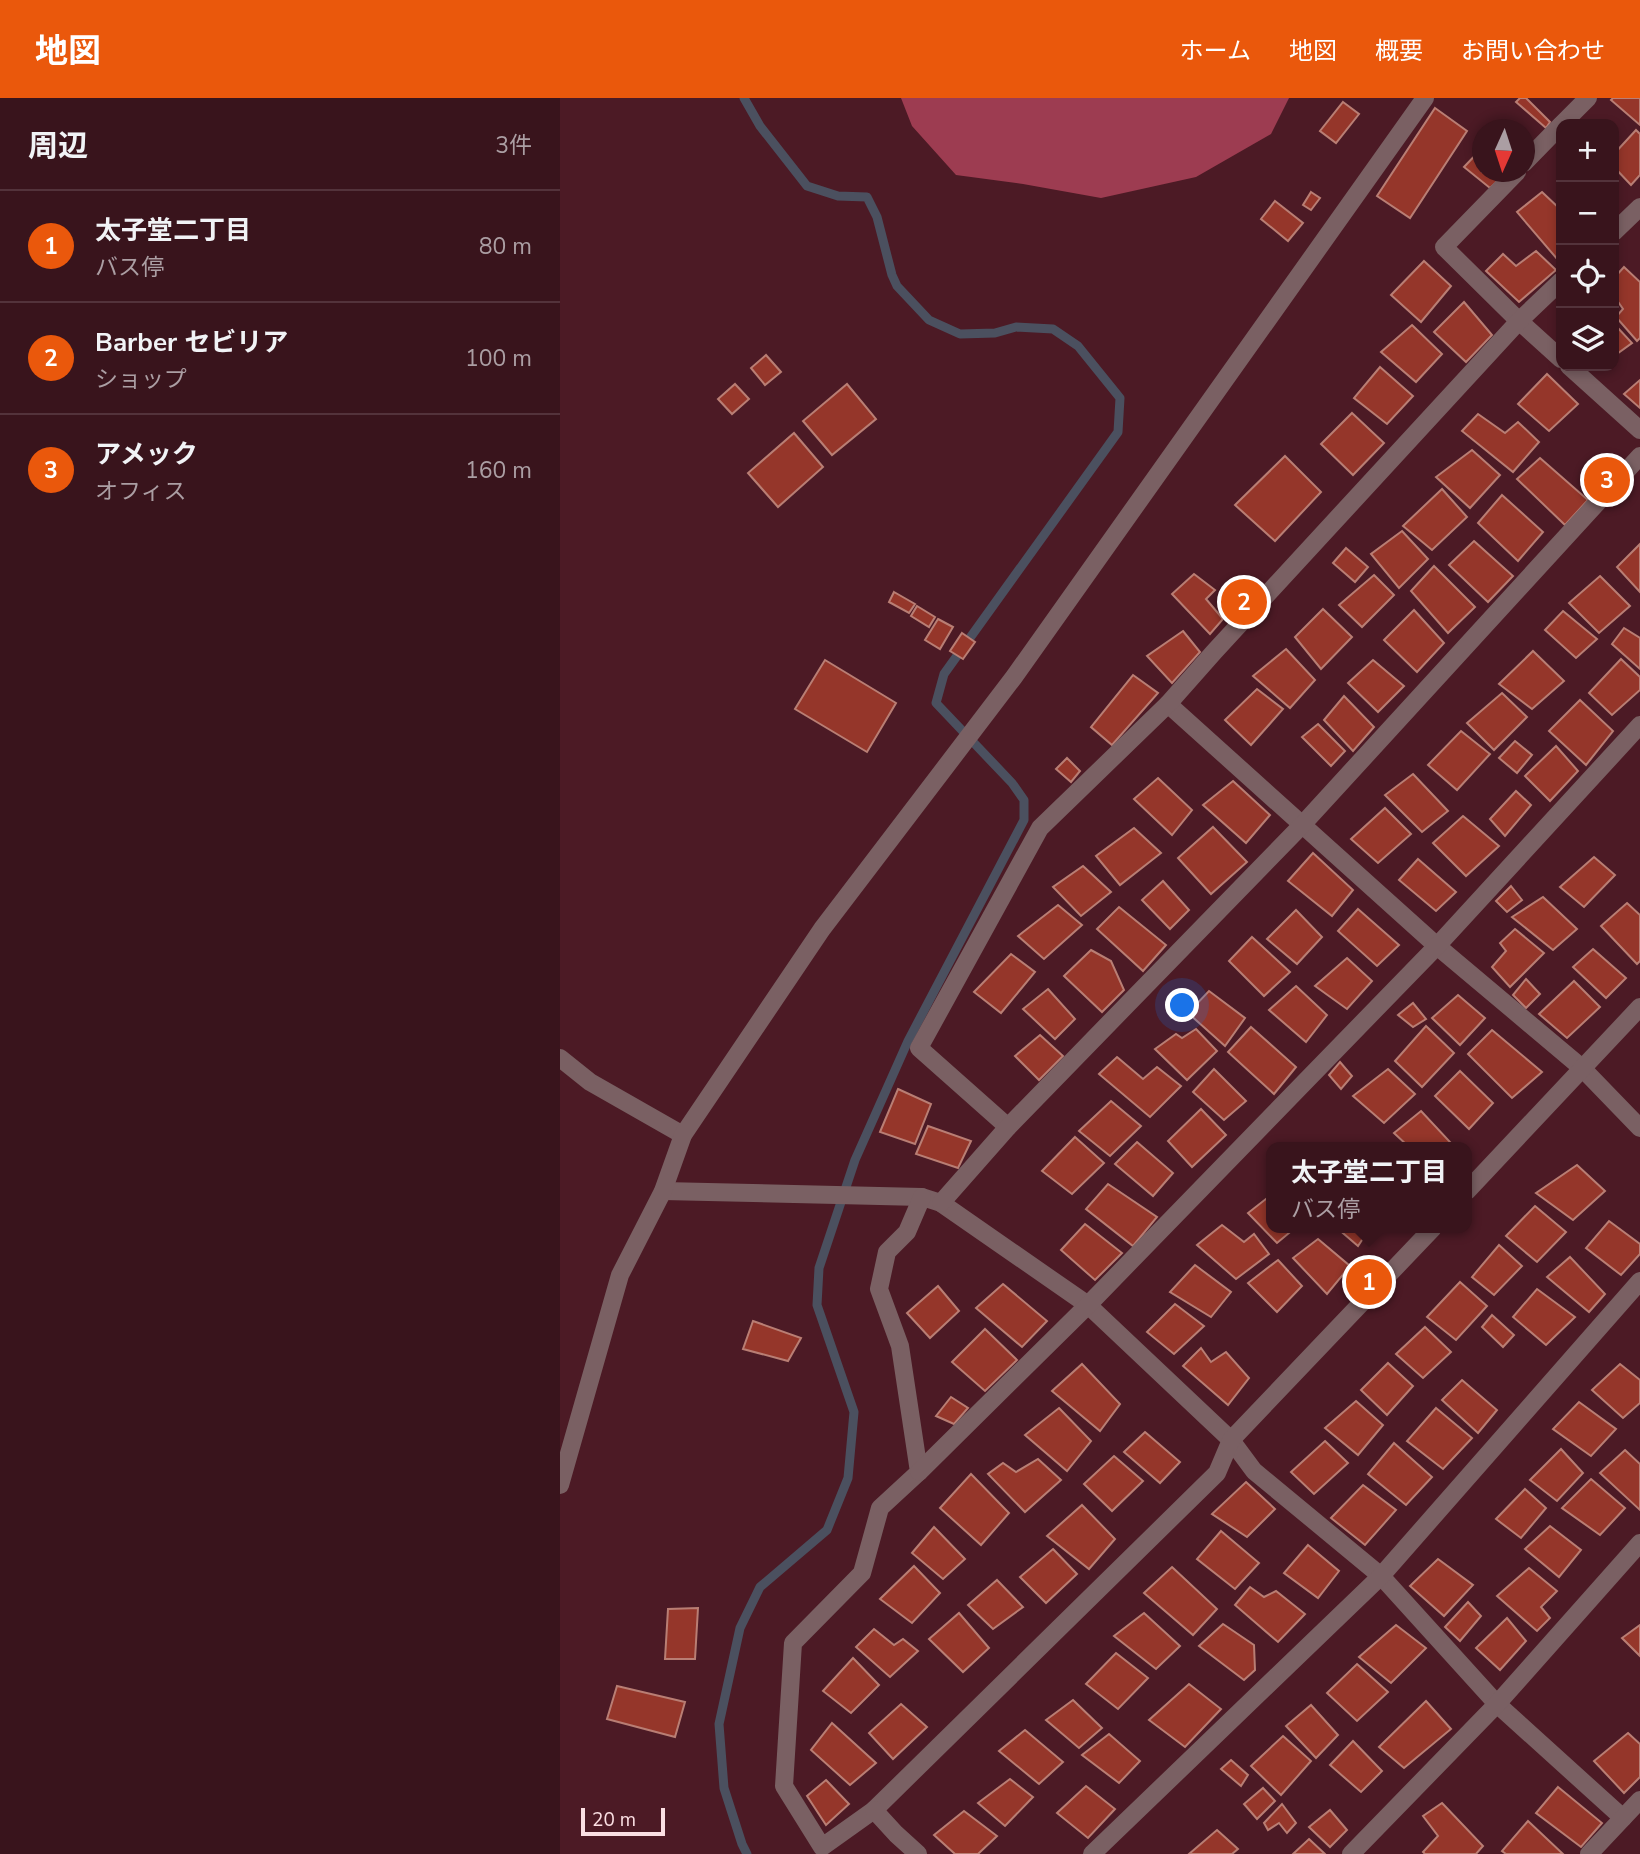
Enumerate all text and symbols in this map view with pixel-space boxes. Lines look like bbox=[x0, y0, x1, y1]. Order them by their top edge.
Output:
text: 地図 bbox=[35, 29, 101, 74]
text: ホーム bbox=[1180, 35, 1251, 67]
text: 地図 bbox=[1289, 35, 1337, 67]
text: 概要 bbox=[1375, 35, 1423, 67]
text: お問い合わせ bbox=[1461, 35, 1605, 67]
north arrow bbox=[1472, 119, 1535, 182]
map controls bbox=[1556, 119, 1619, 371]
button: + bbox=[1556, 119, 1619, 182]
text: 周辺 bbox=[28, 126, 88, 167]
text: 3件 bbox=[495, 130, 532, 161]
button: − bbox=[1556, 182, 1619, 245]
text: 太子堂二丁目 bbox=[95, 213, 251, 248]
text: 1 bbox=[44, 231, 58, 262]
text: 80 m bbox=[479, 231, 532, 262]
button: locate bbox=[1556, 245, 1619, 308]
text: バス停 bbox=[95, 252, 164, 283]
button: layers bbox=[1556, 308, 1619, 371]
text: Barber セビリア bbox=[95, 325, 288, 360]
text: 2 bbox=[44, 343, 58, 374]
text: 100 m bbox=[465, 343, 532, 374]
text: ショップ bbox=[95, 364, 187, 395]
text: アメック bbox=[95, 437, 198, 472]
pin: 3 bbox=[1584, 454, 1630, 506]
text: 3 bbox=[44, 455, 58, 486]
text: 160 m bbox=[465, 455, 532, 486]
text: オフィス bbox=[95, 476, 187, 507]
pin: 2 bbox=[1221, 576, 1267, 628]
your location bbox=[1165, 988, 1199, 1022]
popup bbox=[1266, 1142, 1472, 1233]
text: 太子堂二丁目 bbox=[1291, 1155, 1447, 1190]
text: バス停 bbox=[1291, 1194, 1360, 1225]
pin: 1 bbox=[1346, 1256, 1392, 1308]
scale bar bbox=[581, 1805, 665, 1837]
text: 20 m bbox=[592, 1807, 636, 1833]

